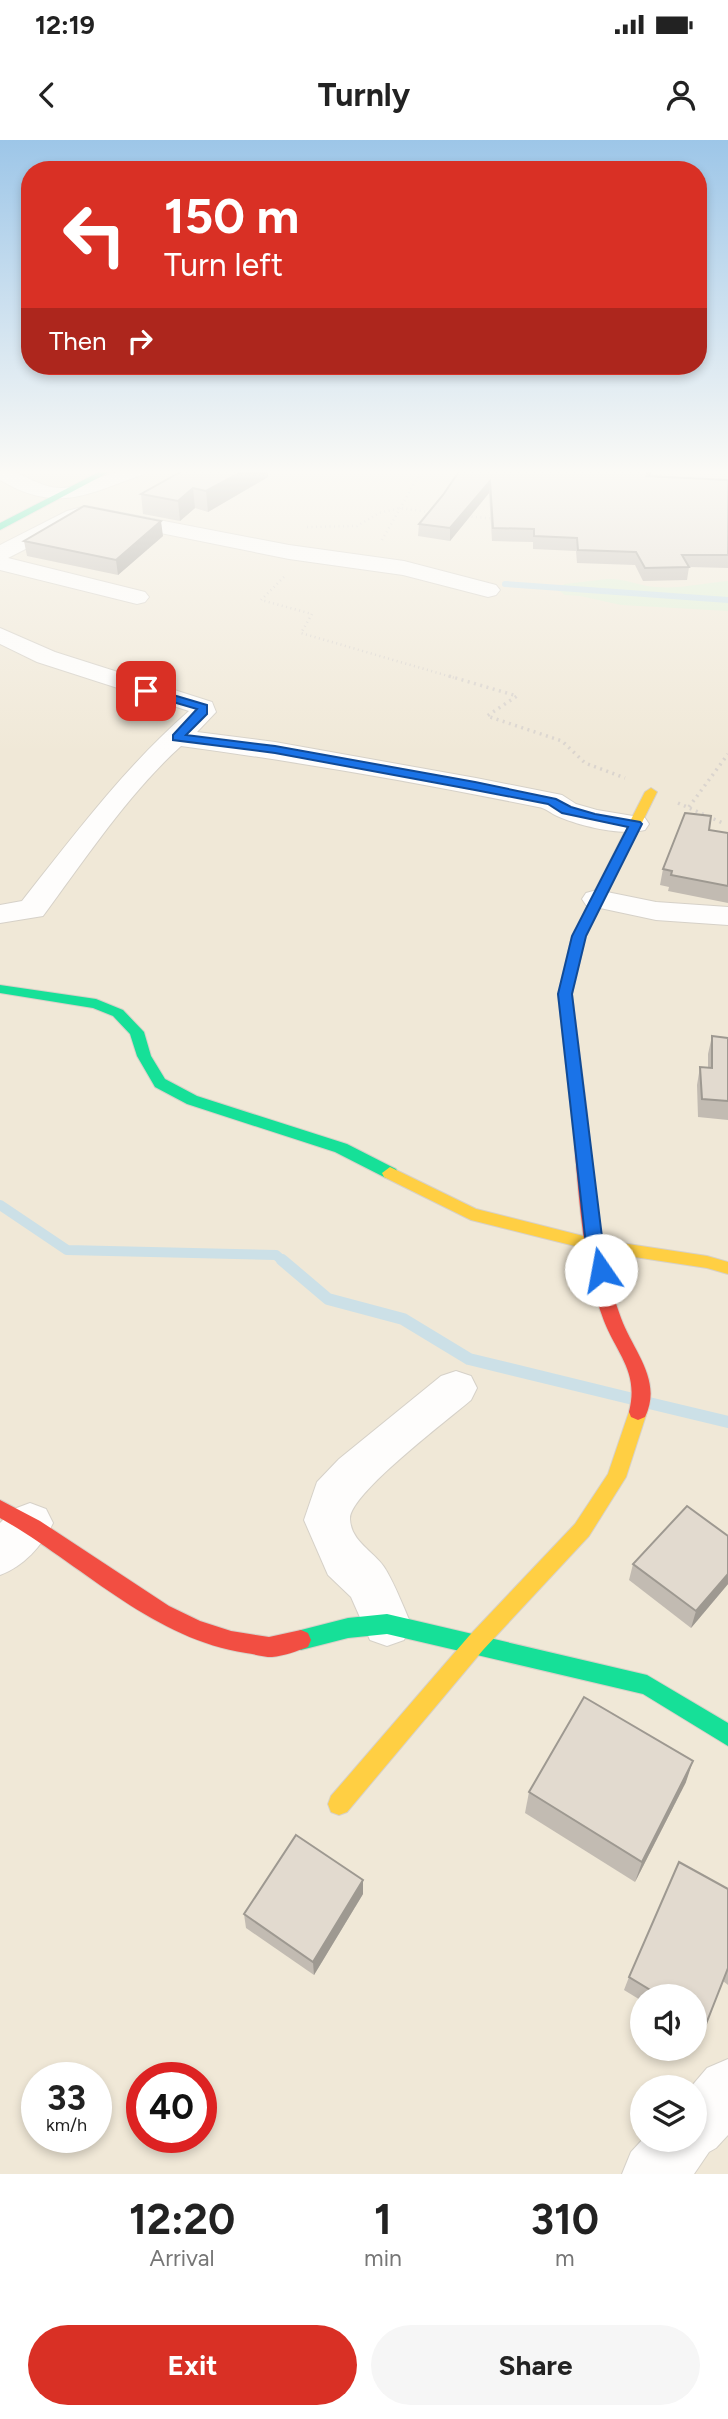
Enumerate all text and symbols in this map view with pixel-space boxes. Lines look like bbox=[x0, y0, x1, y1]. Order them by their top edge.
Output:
text: 12:19 bbox=[35, 9, 95, 41]
icon: back bbox=[28, 76, 66, 114]
text: Turnly bbox=[318, 76, 410, 114]
icon: person bbox=[662, 76, 700, 114]
text: 150 m bbox=[164, 186, 299, 245]
icon: left bbox=[49, 189, 140, 280]
text: Turn left bbox=[164, 246, 283, 284]
icon: right bbox=[121, 322, 159, 360]
text: Then bbox=[49, 325, 107, 357]
pin bbox=[116, 661, 176, 721]
icon: arrive bbox=[127, 672, 165, 710]
position arrow bbox=[564, 1233, 638, 1307]
map controls bbox=[630, 1984, 707, 2152]
button: sound bbox=[630, 1984, 707, 2061]
speed limit sign: 40 bbox=[126, 2062, 217, 2153]
button: layers bbox=[630, 2075, 707, 2152]
text: 33 bbox=[47, 2077, 86, 2119]
text: km/h bbox=[46, 2114, 87, 2136]
text: 12:20 bbox=[129, 2194, 235, 2245]
text: 1 bbox=[374, 2194, 392, 2245]
text: 310 bbox=[531, 2194, 599, 2245]
text: Arrival bbox=[150, 2244, 215, 2272]
text: min bbox=[364, 2244, 402, 2272]
text: m bbox=[555, 2244, 575, 2272]
button: Exit bbox=[28, 2325, 357, 2405]
button: Share bbox=[371, 2325, 700, 2405]

